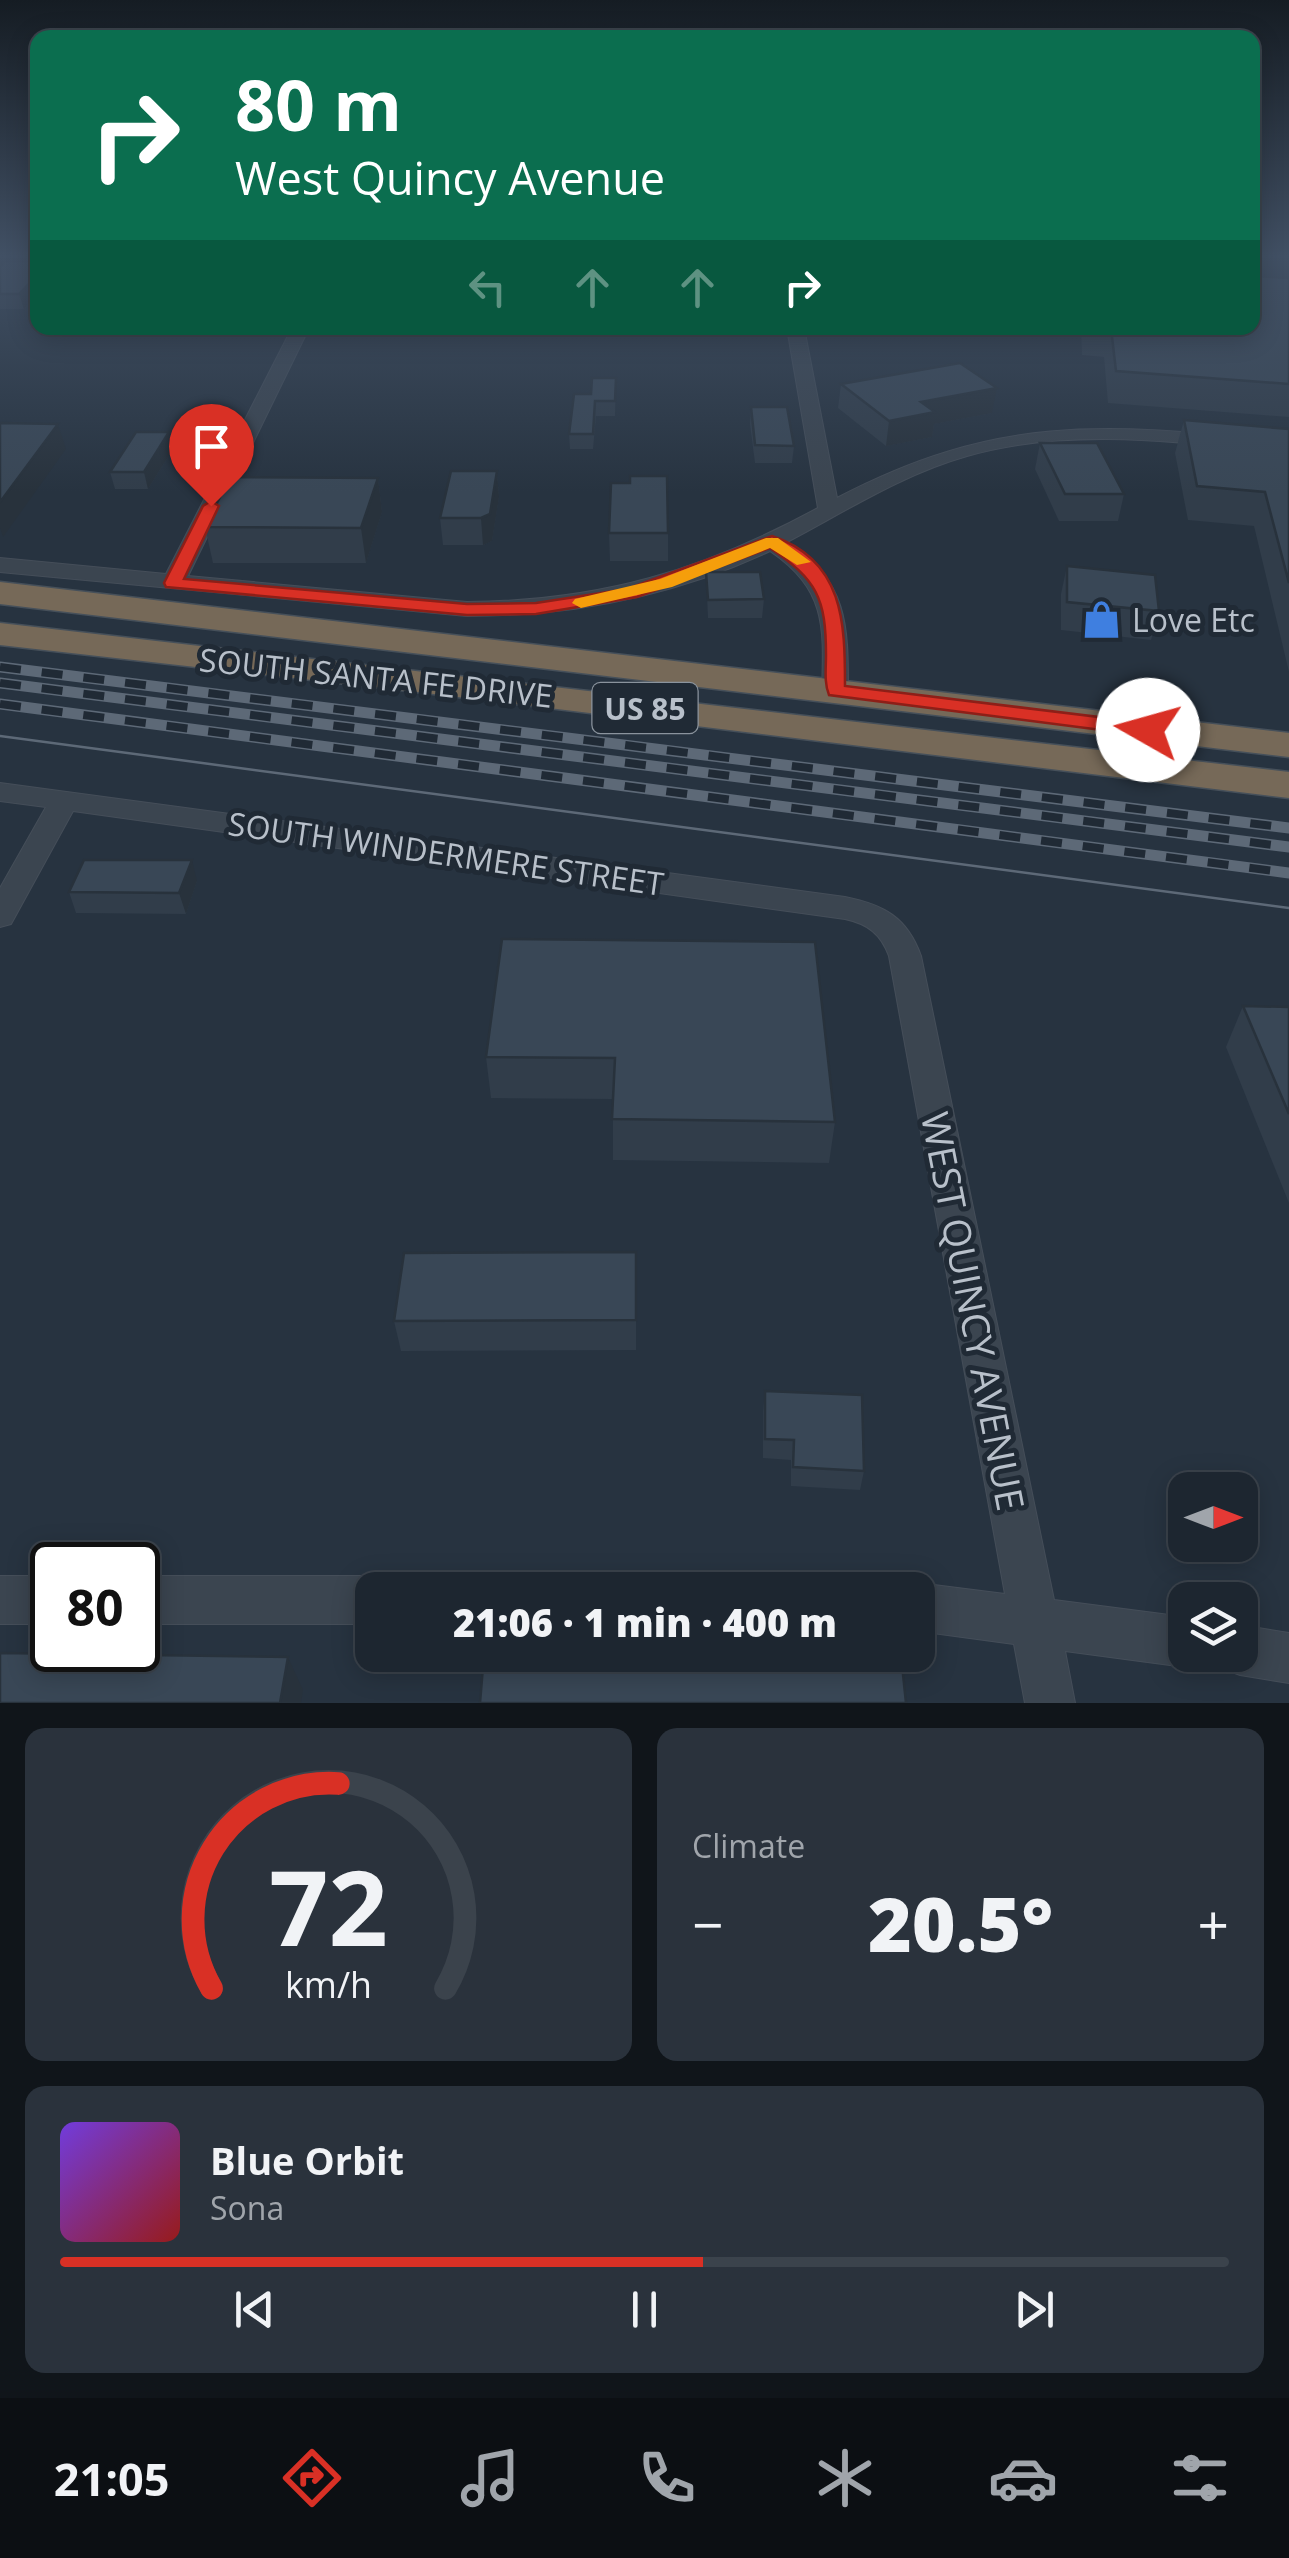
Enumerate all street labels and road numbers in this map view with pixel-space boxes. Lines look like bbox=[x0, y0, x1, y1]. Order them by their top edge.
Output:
street label: SOUTH SANTA FE DRIVE bbox=[197, 637, 555, 717]
road number: US 85 bbox=[592, 683, 698, 733]
street label: SOUTH WINDERMERE STREET bbox=[226, 801, 667, 905]
street label: WEST QUINCY AVENUE bbox=[910, 1107, 1038, 1515]

